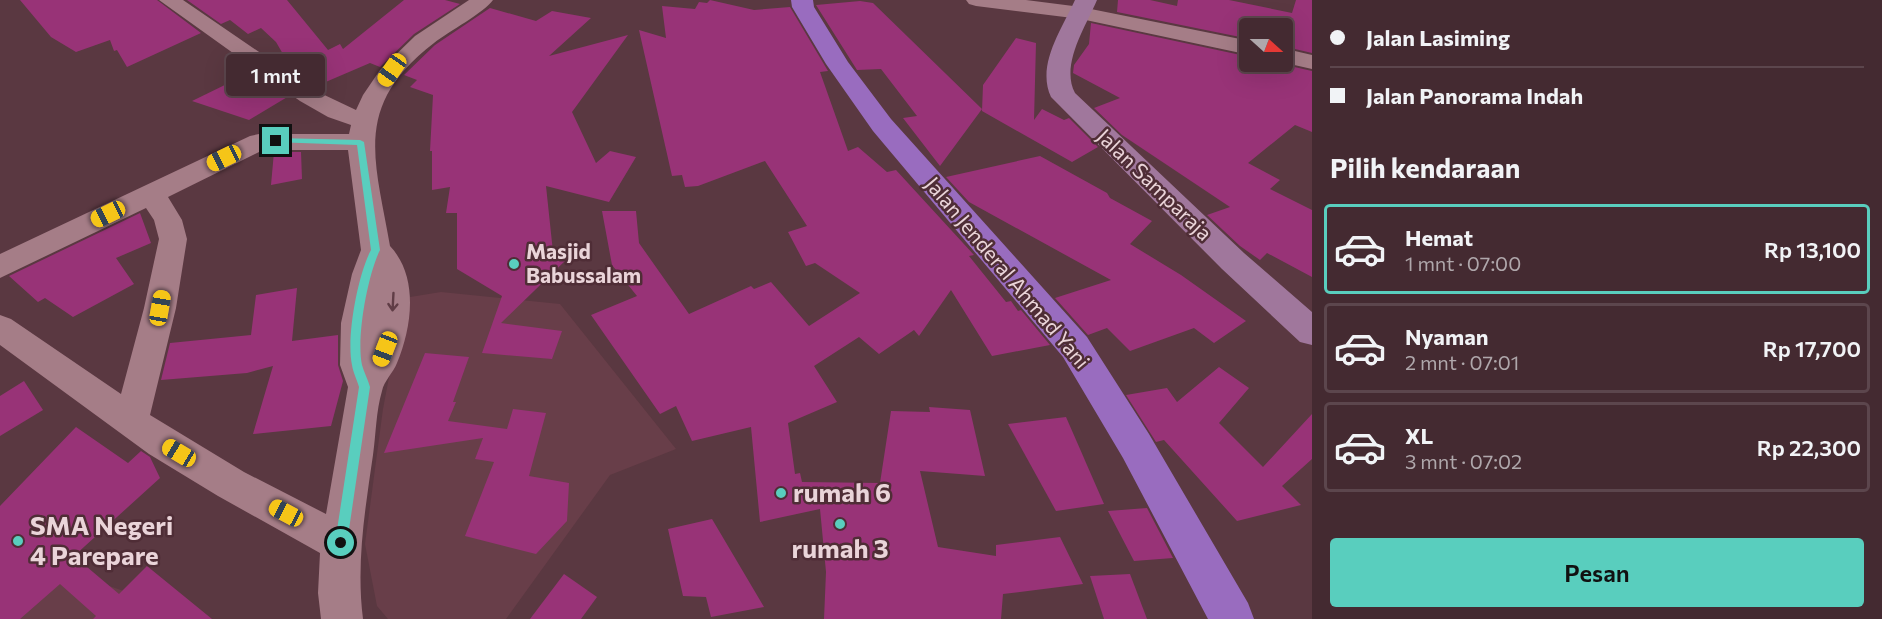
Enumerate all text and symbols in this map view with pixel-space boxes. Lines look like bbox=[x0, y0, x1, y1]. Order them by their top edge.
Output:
north arrow bbox=[1239, 18, 1293, 72]
map controls bbox=[1239, 18, 1293, 72]
text: Jalan Lasiming bbox=[1366, 24, 1510, 51]
car bbox=[374, 50, 410, 90]
callout: 1 mnt bbox=[226, 54, 326, 96]
text: 1 mnt bbox=[250, 63, 301, 87]
text: Jalan Panorama Indah bbox=[1366, 82, 1583, 109]
street label: Jalan Samparaja bbox=[1092, 123, 1218, 245]
route end bbox=[262, 127, 289, 154]
car bbox=[204, 142, 244, 174]
text: Pilih kendaraan bbox=[1330, 151, 1520, 184]
street label: Jalan Jenderal Ahmad Yani bbox=[921, 171, 1096, 373]
car bbox=[88, 198, 128, 230]
icon: car bbox=[1333, 222, 1387, 276]
text: Hemat bbox=[1405, 224, 1473, 251]
text: Rp 13,100 bbox=[1764, 236, 1861, 263]
place label: Masjid Babussalam bbox=[526, 238, 641, 287]
text: 1 mnt · 07:00 bbox=[1405, 251, 1521, 275]
marker: Masjid Babussalam bbox=[507, 257, 521, 271]
car bbox=[148, 289, 172, 327]
one-way arrow bbox=[388, 292, 399, 312]
icon: car bbox=[1333, 321, 1387, 375]
text: Nyaman bbox=[1405, 323, 1488, 350]
car bbox=[370, 329, 400, 369]
text: Rp 17,700 bbox=[1763, 335, 1861, 362]
text: 2 mnt · 07:01 bbox=[1405, 350, 1519, 374]
icon: car bbox=[1333, 420, 1387, 474]
text: XL bbox=[1405, 422, 1433, 449]
text: Rp 22,300 bbox=[1757, 434, 1861, 461]
car bbox=[159, 436, 199, 470]
text: 3 mnt · 07:02 bbox=[1405, 449, 1522, 473]
place label: rumah 6 bbox=[793, 476, 891, 507]
marker: rumah 6 bbox=[774, 486, 788, 500]
car bbox=[266, 497, 306, 529]
place label: SMA Negeri 4 Parepare bbox=[30, 509, 173, 570]
marker: rumah 3 bbox=[833, 517, 847, 531]
route start bbox=[327, 529, 354, 556]
place label: rumah 3 bbox=[791, 532, 889, 563]
marker: SMA Negeri 4 Parepare bbox=[11, 534, 25, 548]
button: Pesan bbox=[1330, 538, 1864, 607]

